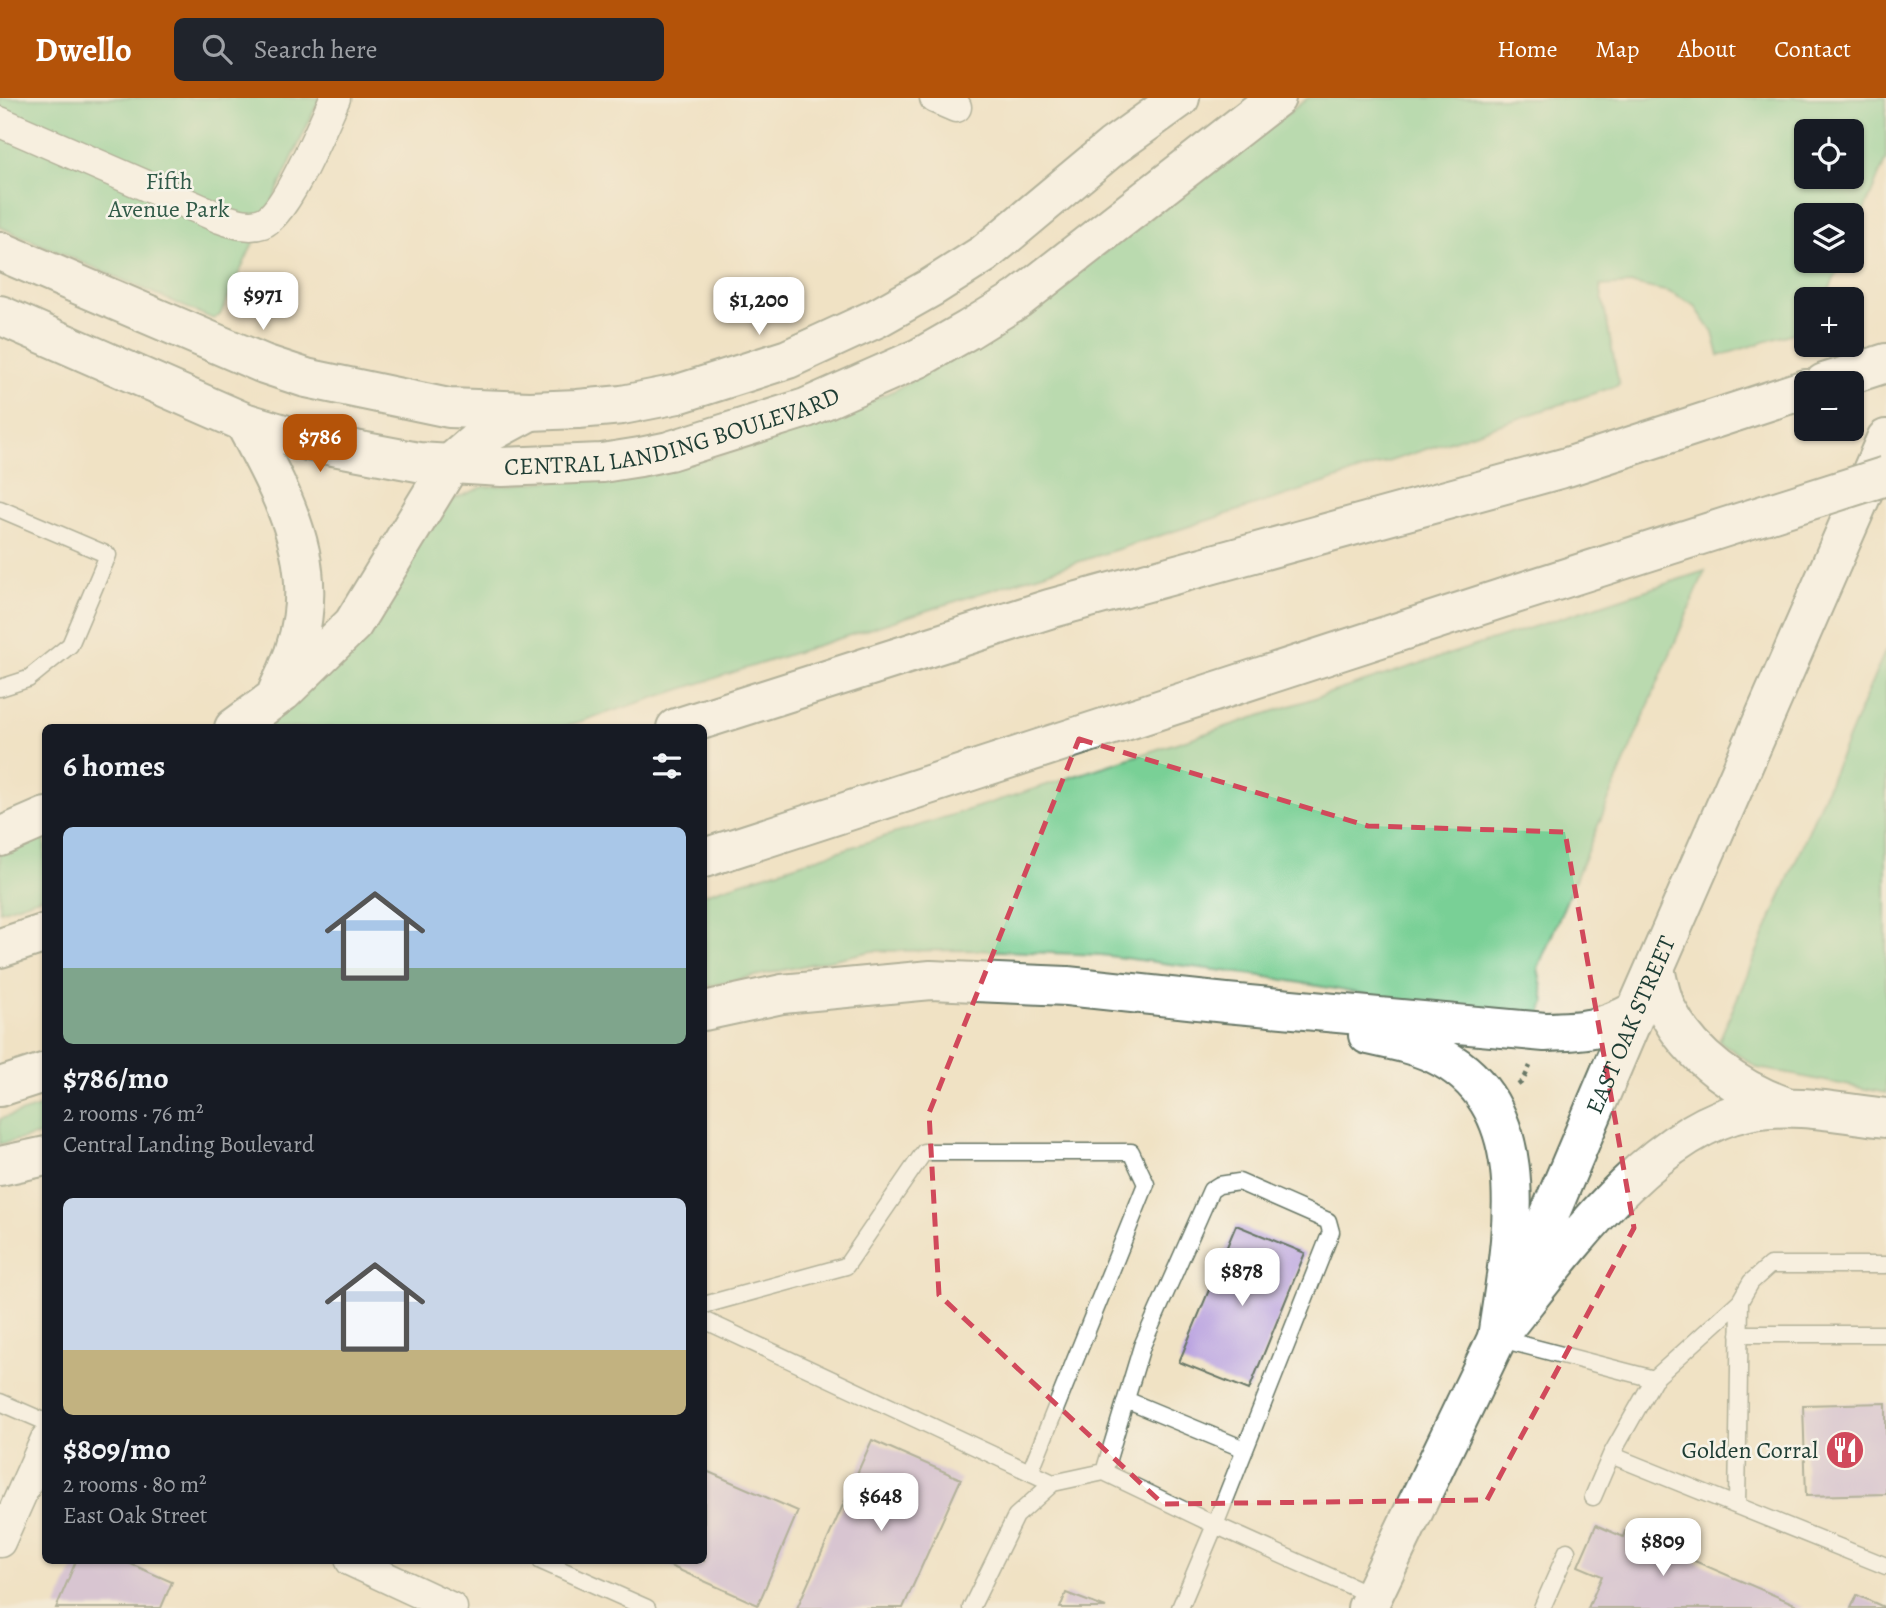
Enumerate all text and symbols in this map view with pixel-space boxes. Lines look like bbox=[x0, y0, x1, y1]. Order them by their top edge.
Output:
search box bbox=[174, 18, 664, 81]
text: Dwello bbox=[35, 27, 132, 72]
icon: search bbox=[198, 30, 236, 68]
text: Search here bbox=[254, 32, 377, 67]
text: Home bbox=[1497, 33, 1558, 65]
text: Map bbox=[1596, 33, 1640, 65]
text: About bbox=[1678, 33, 1736, 65]
text: Contact bbox=[1774, 33, 1851, 65]
map controls bbox=[1794, 119, 1864, 441]
button: locate bbox=[1794, 119, 1864, 189]
park label: Fifth Avenue Park bbox=[107, 165, 230, 225]
button: layers bbox=[1794, 203, 1864, 273]
pin: $971 bbox=[222, 272, 304, 332]
pin: $1,200 bbox=[702, 278, 816, 337]
text: $971 bbox=[243, 279, 283, 310]
text: $1,200 bbox=[729, 284, 789, 315]
button: + bbox=[1794, 287, 1864, 357]
button: − bbox=[1794, 371, 1864, 441]
street label: CENTRAL LANDING BOULEVARD bbox=[504, 379, 845, 483]
pin: $786 bbox=[279, 414, 361, 474]
text: $786 bbox=[299, 421, 341, 452]
text: 6 homes bbox=[63, 746, 165, 786]
icon: filters bbox=[648, 747, 686, 785]
icon: home bbox=[312, 873, 438, 999]
street label: EAST OAK STREET bbox=[1578, 931, 1683, 1119]
text: $786/mo bbox=[63, 1058, 169, 1098]
text: 2 rooms · 76 m² bbox=[63, 1098, 204, 1129]
text: Central Landing Boulevard bbox=[63, 1129, 314, 1160]
icon: home bbox=[312, 1244, 438, 1370]
pin: $878 bbox=[1201, 1248, 1283, 1308]
text: $878 bbox=[1221, 1255, 1263, 1286]
text: $809/mo bbox=[63, 1429, 171, 1469]
restaurant icon: Golden Corral bbox=[1824, 1429, 1866, 1471]
place label: Golden Corral bbox=[1681, 1434, 1818, 1466]
text: 2 rooms · 80 m² bbox=[63, 1469, 207, 1500]
pin: $648 bbox=[840, 1474, 922, 1533]
text: $648 bbox=[859, 1480, 903, 1511]
text: East Oak Street bbox=[63, 1500, 207, 1531]
pin: $809 bbox=[1622, 1518, 1704, 1578]
text: $809 bbox=[1641, 1525, 1685, 1556]

